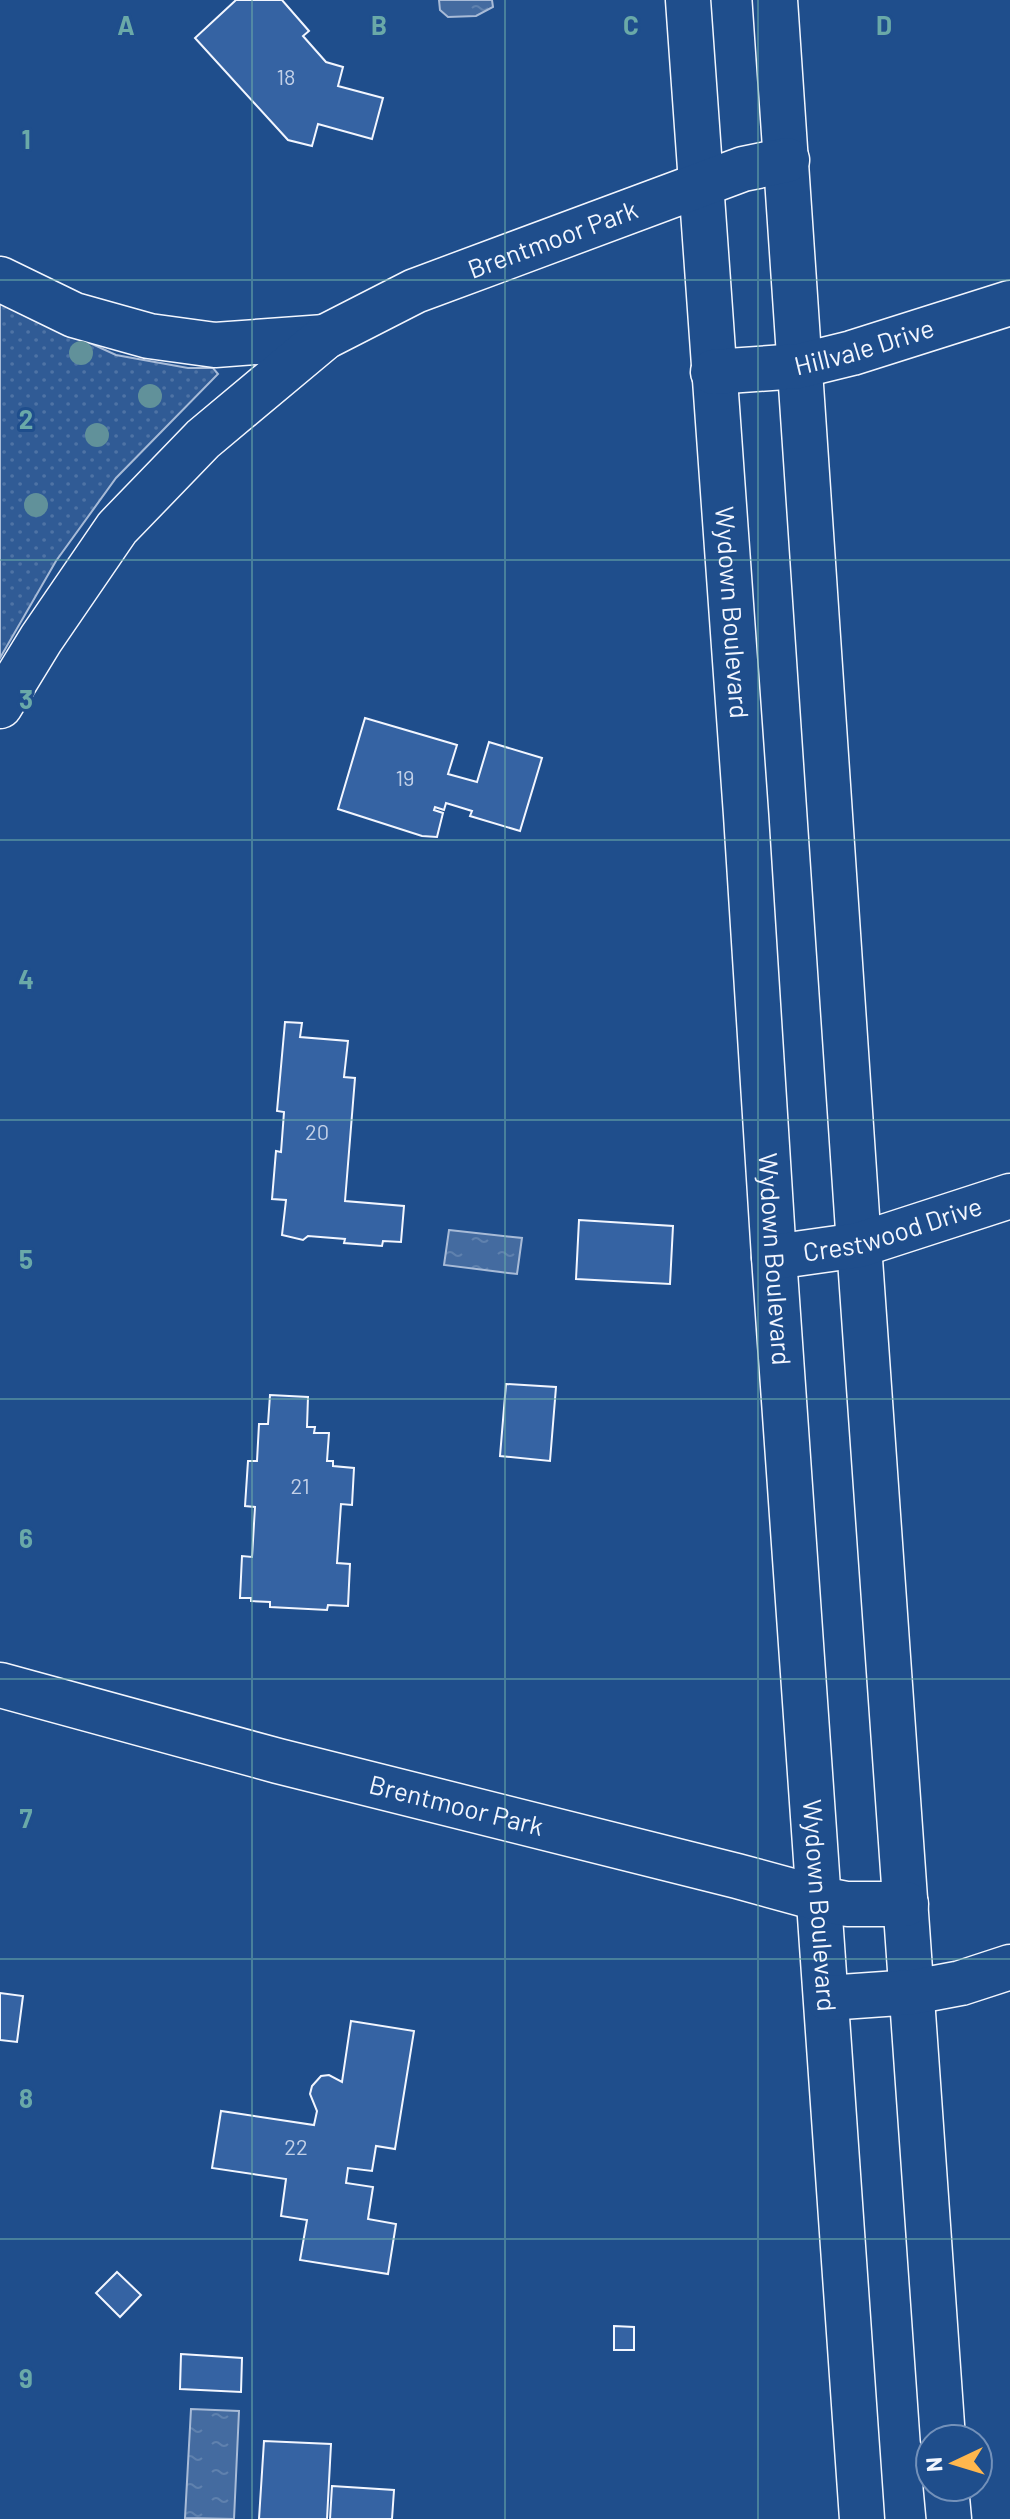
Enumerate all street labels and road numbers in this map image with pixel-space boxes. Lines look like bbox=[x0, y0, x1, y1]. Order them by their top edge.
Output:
street label: Brentmoor Park bbox=[463, 193, 641, 284]
street label: Hillvale Drive bbox=[791, 311, 937, 381]
street label: Wydown Boulevard bbox=[710, 505, 756, 720]
street label: Wydown Boulevard bbox=[753, 1152, 799, 1366]
street label: Crestwood Drive bbox=[801, 1189, 986, 1267]
street label: Brentmoor Park bbox=[366, 1767, 547, 1841]
street label: Wydown Boulevard bbox=[798, 1798, 844, 2013]

